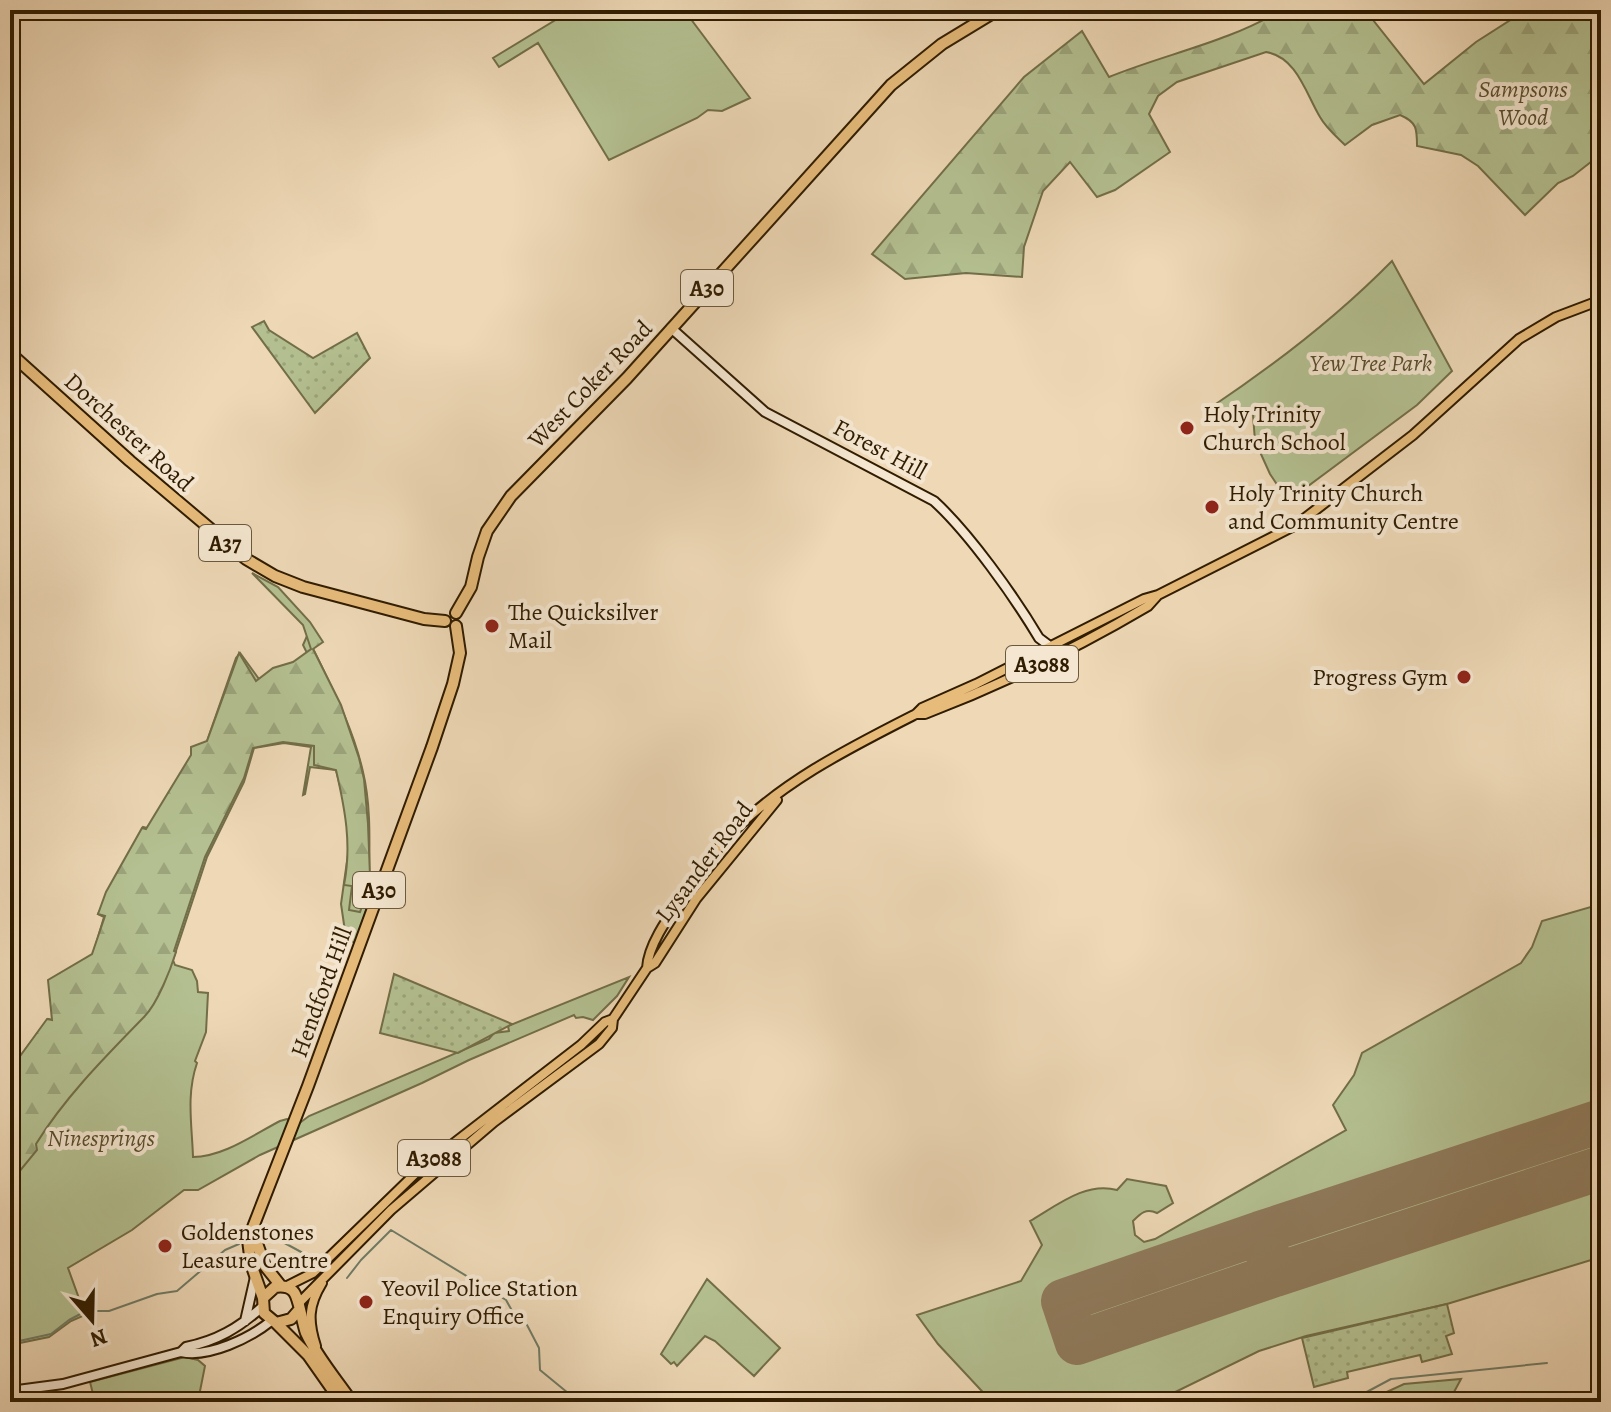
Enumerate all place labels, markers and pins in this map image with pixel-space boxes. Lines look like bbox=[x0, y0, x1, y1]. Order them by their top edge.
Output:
place label: Holy Trinity Church School bbox=[1203, 398, 1346, 458]
marker: Holy Trinity Church School bbox=[1178, 419, 1196, 437]
place label: Holy Trinity Church and Community Centre bbox=[1228, 477, 1459, 537]
marker: Holy Trinity Church and Community Centre bbox=[1203, 498, 1221, 516]
place label: The Quicksilver Mail bbox=[508, 596, 658, 656]
marker: The Quicksilver Mail bbox=[483, 617, 501, 635]
place label: Progress Gym bbox=[1312, 661, 1448, 693]
marker: Progress Gym bbox=[1455, 668, 1473, 686]
place label: Goldenstones Leasure Centre bbox=[181, 1216, 328, 1276]
marker: Goldenstones Leasure Centre bbox=[156, 1237, 174, 1255]
place label: Yeovil Police Station Enquiry Office bbox=[381, 1272, 578, 1332]
marker: Yeovil Police Station Enquiry Office bbox=[357, 1293, 375, 1311]

